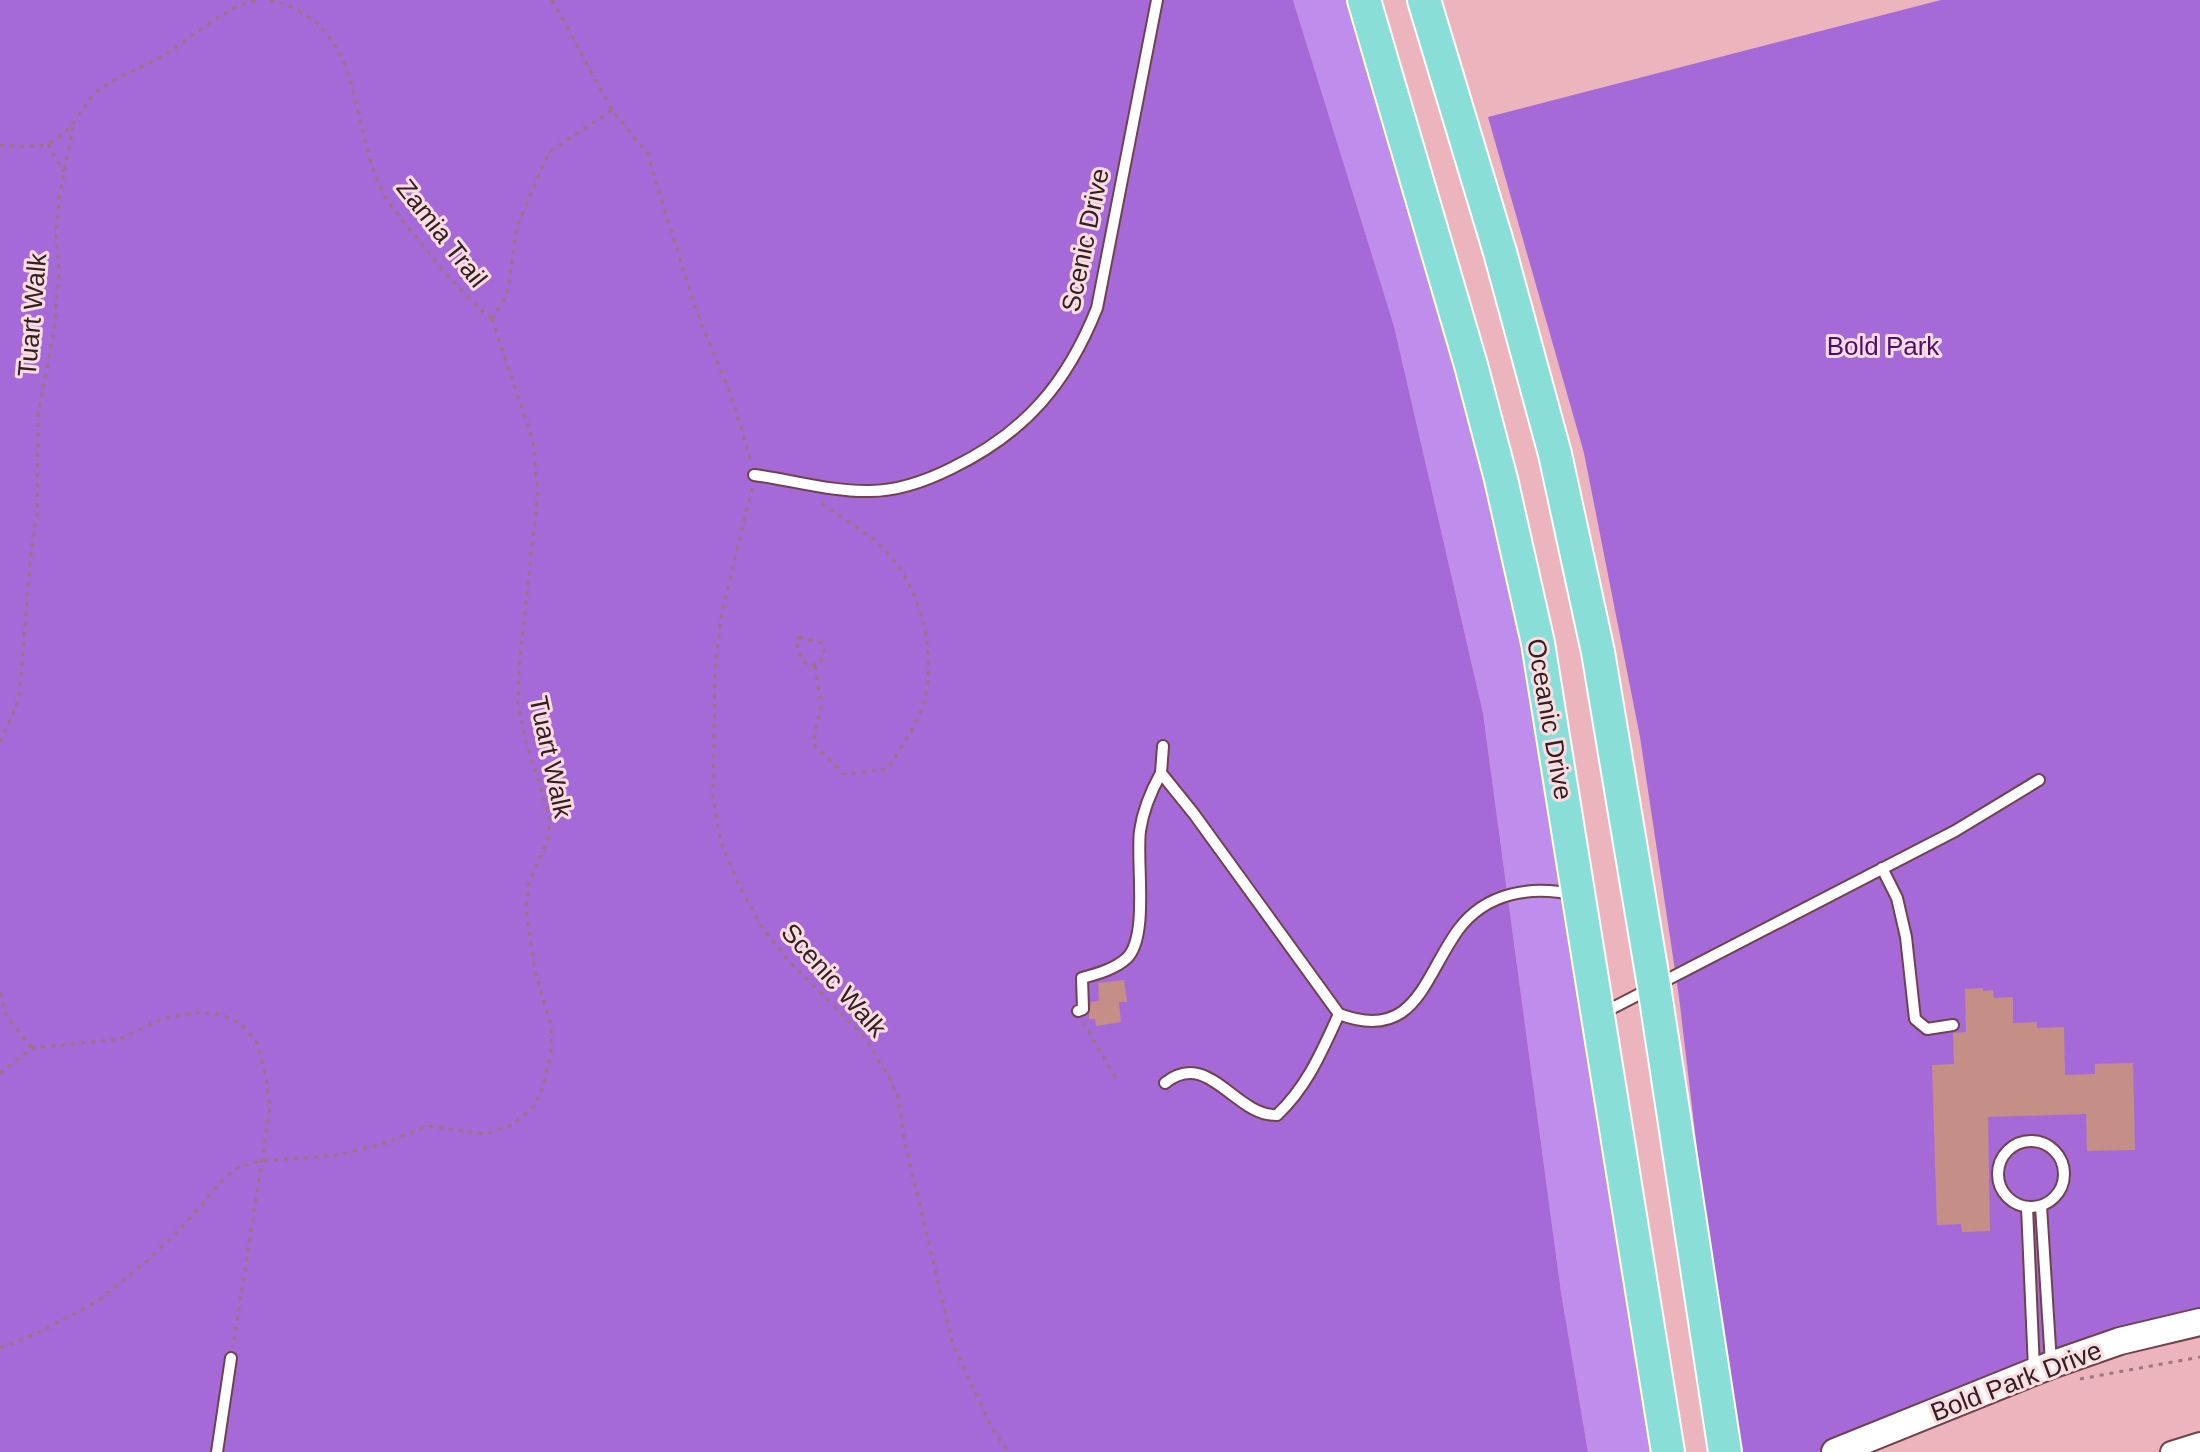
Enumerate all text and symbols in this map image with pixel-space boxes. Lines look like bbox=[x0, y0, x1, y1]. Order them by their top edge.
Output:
street label: Scenic Drive bbox=[1055, 166, 1115, 314]
street label: Zamia Trail bbox=[391, 173, 493, 293]
street label: Tuart Walk bbox=[12, 251, 52, 378]
park label: Bold Park bbox=[1827, 331, 1940, 361]
street label: Oceanic Drive bbox=[1521, 636, 1579, 802]
street label: Tuart Walk bbox=[523, 693, 579, 822]
street label: Scenic Walk bbox=[775, 917, 893, 1044]
street label: Bold Park Drive bbox=[1926, 1335, 2106, 1427]

